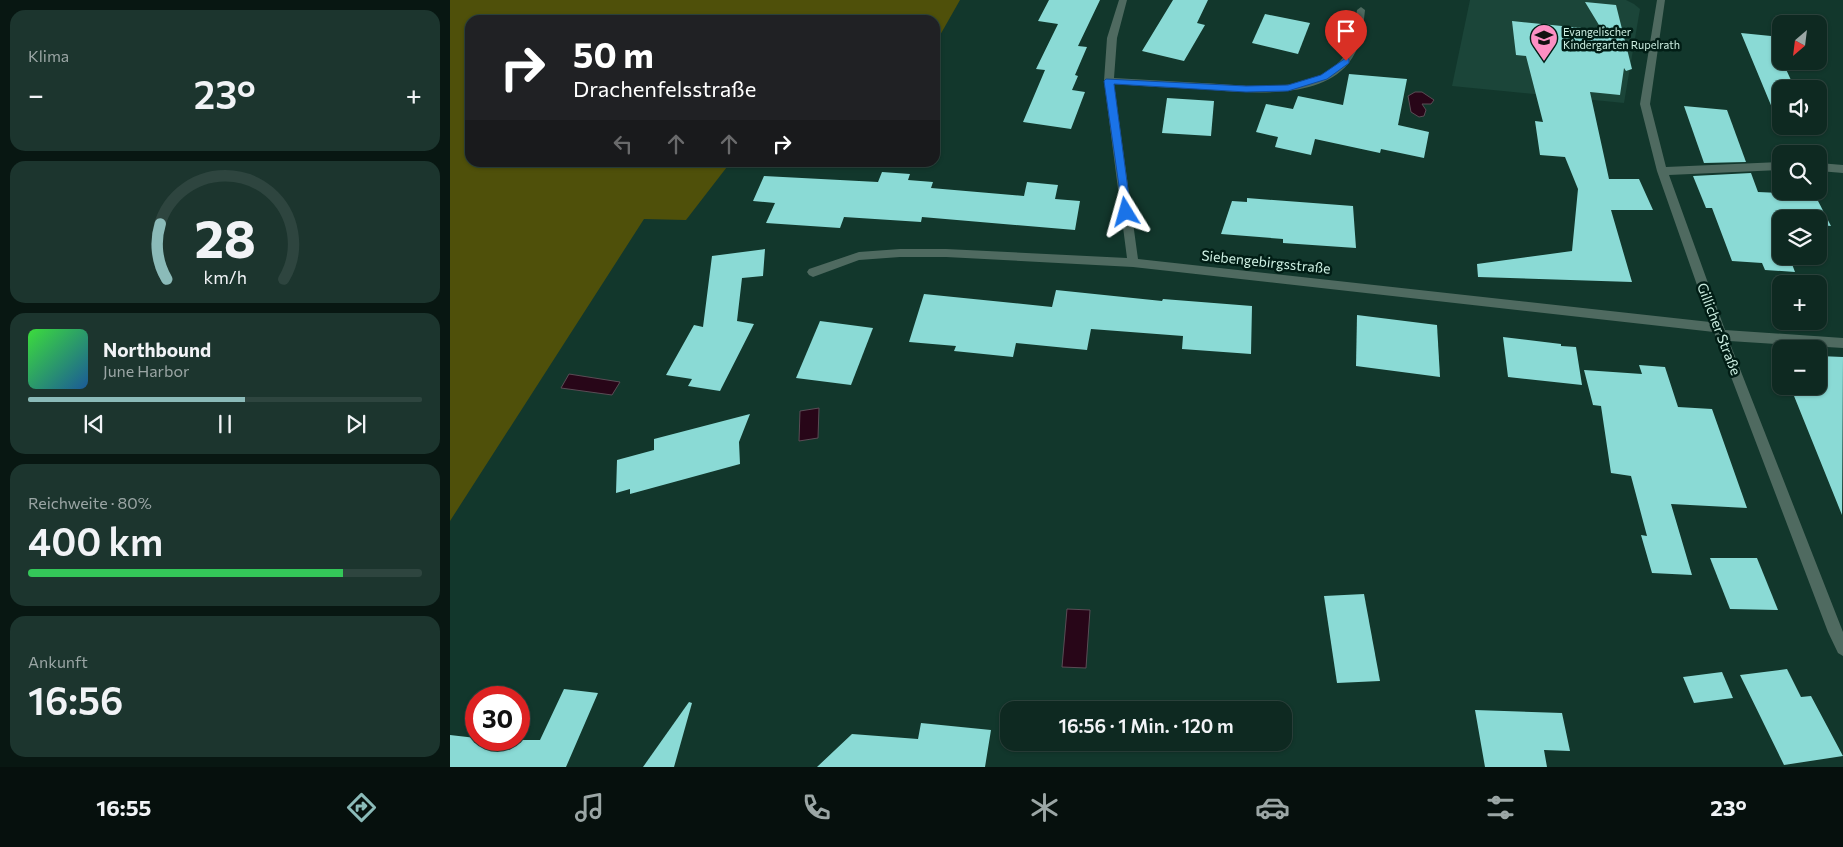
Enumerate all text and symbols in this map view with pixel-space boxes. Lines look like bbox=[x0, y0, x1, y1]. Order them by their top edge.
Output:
pin bbox=[1325, 10, 1367, 61]
north arrow bbox=[1772, 15, 1828, 70]
map controls bbox=[1772, 15, 1827, 395]
icon: arrive bbox=[1332, 17, 1360, 45]
school or university icon: Evangelischer Kindergarten Rupelrath bbox=[1529, 23, 1559, 62]
place label: Evangelischer Kindergarten Rupelrath bbox=[1563, 25, 1680, 51]
text: 50 m bbox=[573, 32, 654, 75]
icon: right bbox=[490, 35, 555, 100]
text: Klima bbox=[28, 46, 69, 65]
text: 23° bbox=[194, 70, 256, 117]
text: Drachenfelsstraße bbox=[573, 75, 756, 102]
text: − bbox=[28, 77, 44, 111]
text: + bbox=[406, 77, 422, 111]
button: sound bbox=[1772, 80, 1827, 135]
icon: left bbox=[609, 130, 637, 158]
icon: ahead bbox=[662, 130, 690, 158]
icon: ahead bbox=[715, 130, 743, 158]
icon: right bbox=[768, 130, 796, 158]
button: search bbox=[1772, 145, 1827, 200]
position arrow bbox=[1099, 185, 1151, 237]
text: 28 bbox=[194, 205, 256, 269]
button: layers bbox=[1772, 210, 1827, 265]
street label: Siebengebirgsstraße bbox=[1201, 246, 1332, 277]
text: km/h bbox=[203, 266, 247, 288]
button: + bbox=[1772, 275, 1827, 330]
street label: Gillicher Straße bbox=[1694, 280, 1745, 377]
text: Northbound bbox=[103, 338, 211, 361]
button: − bbox=[1772, 340, 1827, 395]
text: June Harbor bbox=[103, 361, 189, 380]
icon: previous bbox=[80, 410, 108, 438]
icon: pause bbox=[211, 410, 239, 438]
icon: next bbox=[342, 410, 370, 438]
text: Reichweite · 80% bbox=[28, 493, 152, 512]
text: 400 km bbox=[28, 517, 163, 564]
text: Ankunft bbox=[28, 652, 88, 671]
text: 16:56 bbox=[28, 676, 123, 723]
speed limit sign: 30 bbox=[465, 686, 530, 751]
text: 16:56 · 1 Min. · 120 m bbox=[1059, 714, 1233, 737]
icon: directions bbox=[344, 790, 379, 825]
icon: music bbox=[572, 790, 607, 825]
icon: phone bbox=[799, 790, 834, 825]
icon: climate bbox=[1027, 790, 1062, 825]
icon: car bbox=[1255, 790, 1290, 825]
icon: filters bbox=[1483, 790, 1518, 825]
text: 16:55 bbox=[96, 794, 151, 821]
text: 23° bbox=[1710, 794, 1747, 821]

